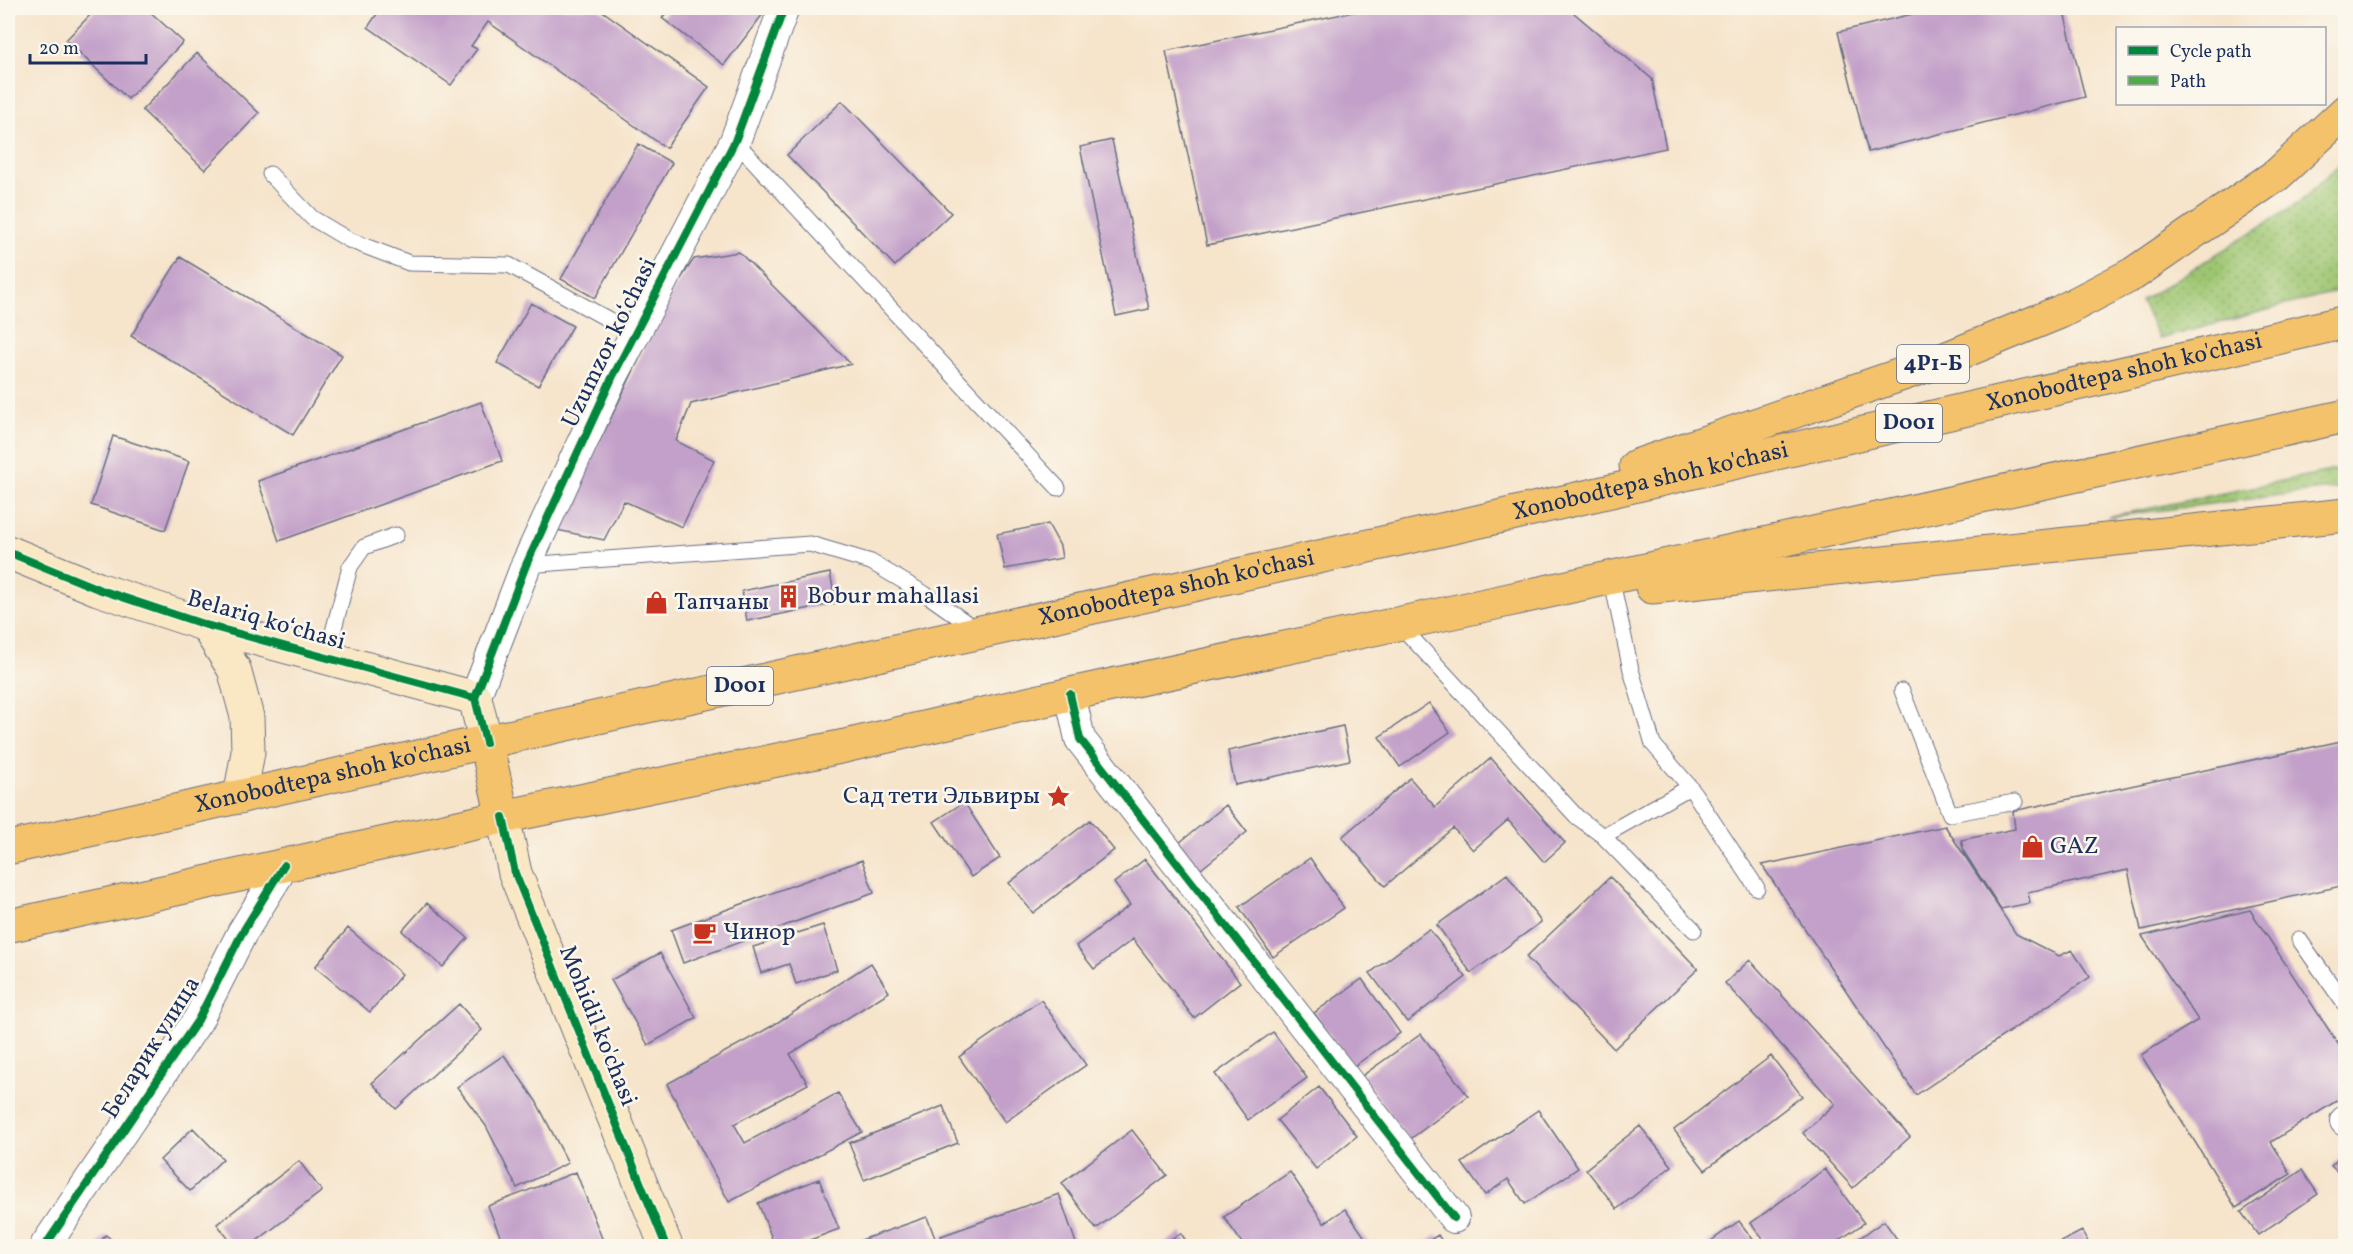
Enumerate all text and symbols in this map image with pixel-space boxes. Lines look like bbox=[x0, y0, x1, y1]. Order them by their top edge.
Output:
scale bar bbox=[30, 27, 146, 65]
legend bbox=[2116, 27, 2326, 105]
text: 20 m bbox=[39, 37, 79, 62]
text: Cycle path bbox=[2170, 40, 2252, 65]
text: Path bbox=[2170, 70, 2206, 95]
street label: Uzumzor koʻchasi bbox=[554, 252, 666, 434]
street label: Xonobodtepa shoh ko'chasi bbox=[1983, 325, 2266, 421]
road number: 4Р1-Б bbox=[1897, 345, 1969, 383]
road number: D001 bbox=[1876, 404, 1942, 442]
street label: Xonobodtepa shoh ko'chasi bbox=[1509, 434, 1792, 530]
street label: Xonobodtepa shoh ko'chasi bbox=[1035, 541, 1318, 636]
place label: Bobur mahallasi bbox=[807, 580, 979, 614]
street label: Belariq koʻchasi bbox=[183, 582, 349, 660]
building icon: Bobur mahallasi bbox=[776, 584, 802, 610]
place label: Тапчаны bbox=[674, 586, 769, 620]
shop icon: Тапчаны bbox=[643, 590, 669, 616]
road number: D001 bbox=[707, 667, 773, 705]
street label: Xonobodtepa shoh ko'chasi bbox=[192, 729, 475, 823]
place label: Сад тети Эльвиры bbox=[843, 780, 1040, 814]
place icon: Сад тети Эльвиры bbox=[1045, 784, 1071, 810]
place label: GAZ bbox=[2050, 830, 2099, 864]
shop icon: GAZ bbox=[2019, 834, 2045, 860]
place label: Чинор bbox=[723, 916, 796, 950]
cafe icon: Чинор bbox=[692, 920, 718, 946]
street label: Mohidil ko'chasi bbox=[549, 941, 645, 1111]
street label: Беларик улица bbox=[95, 970, 209, 1126]

